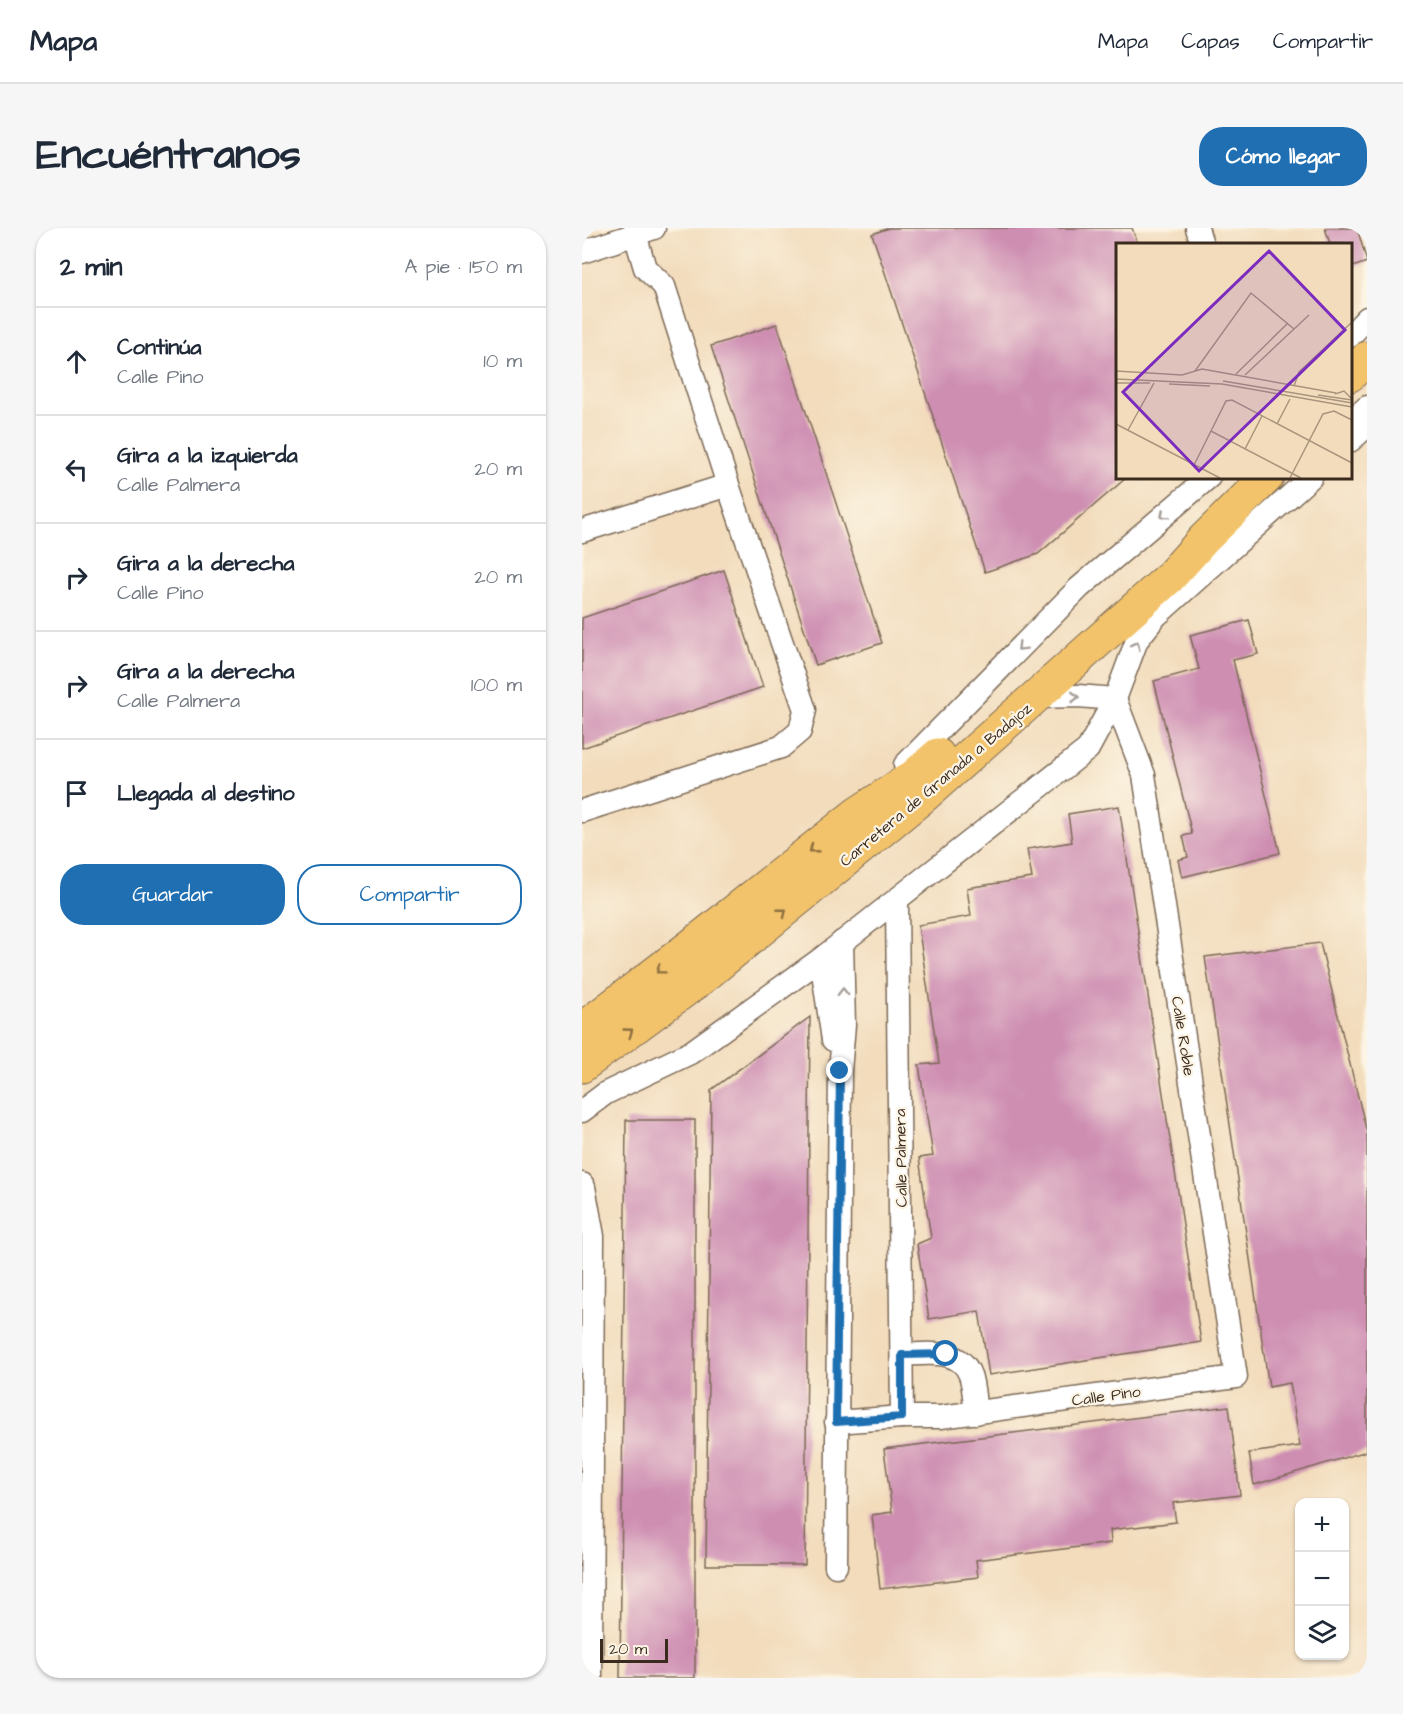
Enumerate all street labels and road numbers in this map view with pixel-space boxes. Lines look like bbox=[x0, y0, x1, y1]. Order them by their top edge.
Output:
street label: Carretera de Granada a Badajoz bbox=[835, 698, 1036, 872]
street label: Calle Roble bbox=[1166, 995, 1200, 1078]
street label: Calle Palmera bbox=[889, 1109, 913, 1207]
street label: Calle Pino bbox=[1070, 1380, 1142, 1412]

